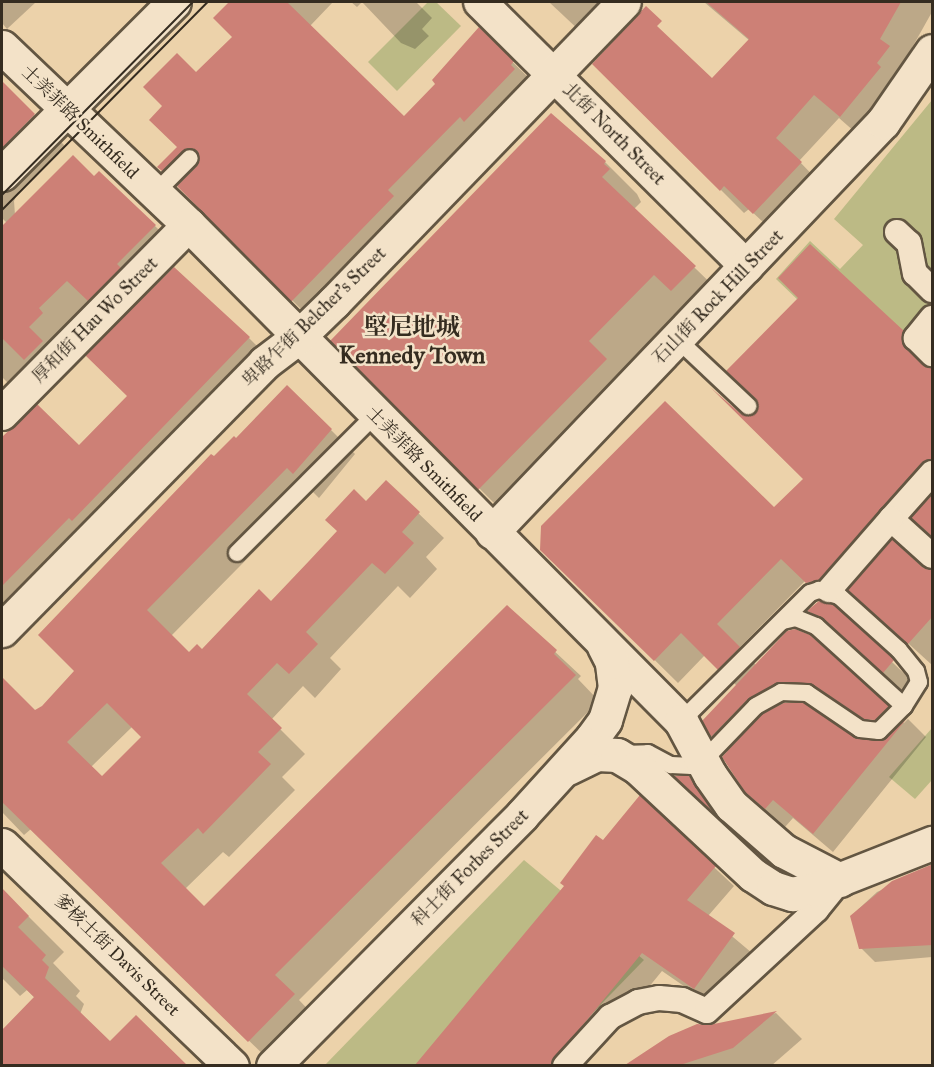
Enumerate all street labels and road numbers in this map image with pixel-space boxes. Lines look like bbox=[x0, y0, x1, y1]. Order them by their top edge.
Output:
street label: 士美菲路 Smithfield bbox=[17, 61, 143, 183]
street label: 北街 North Street bbox=[558, 78, 670, 190]
street label: 石山街 Rock Hill Street bbox=[648, 225, 788, 369]
street label: 卑路乍街 Belcher's Street bbox=[238, 243, 390, 391]
street label: 厚和街 Hau Wo Street bbox=[28, 253, 162, 387]
street label: 士美菲路 Smithfield bbox=[362, 402, 486, 526]
street label: 科士街 Forbes Street bbox=[407, 805, 533, 931]
street label: 爹核士街 Davis Street bbox=[50, 889, 184, 1021]

